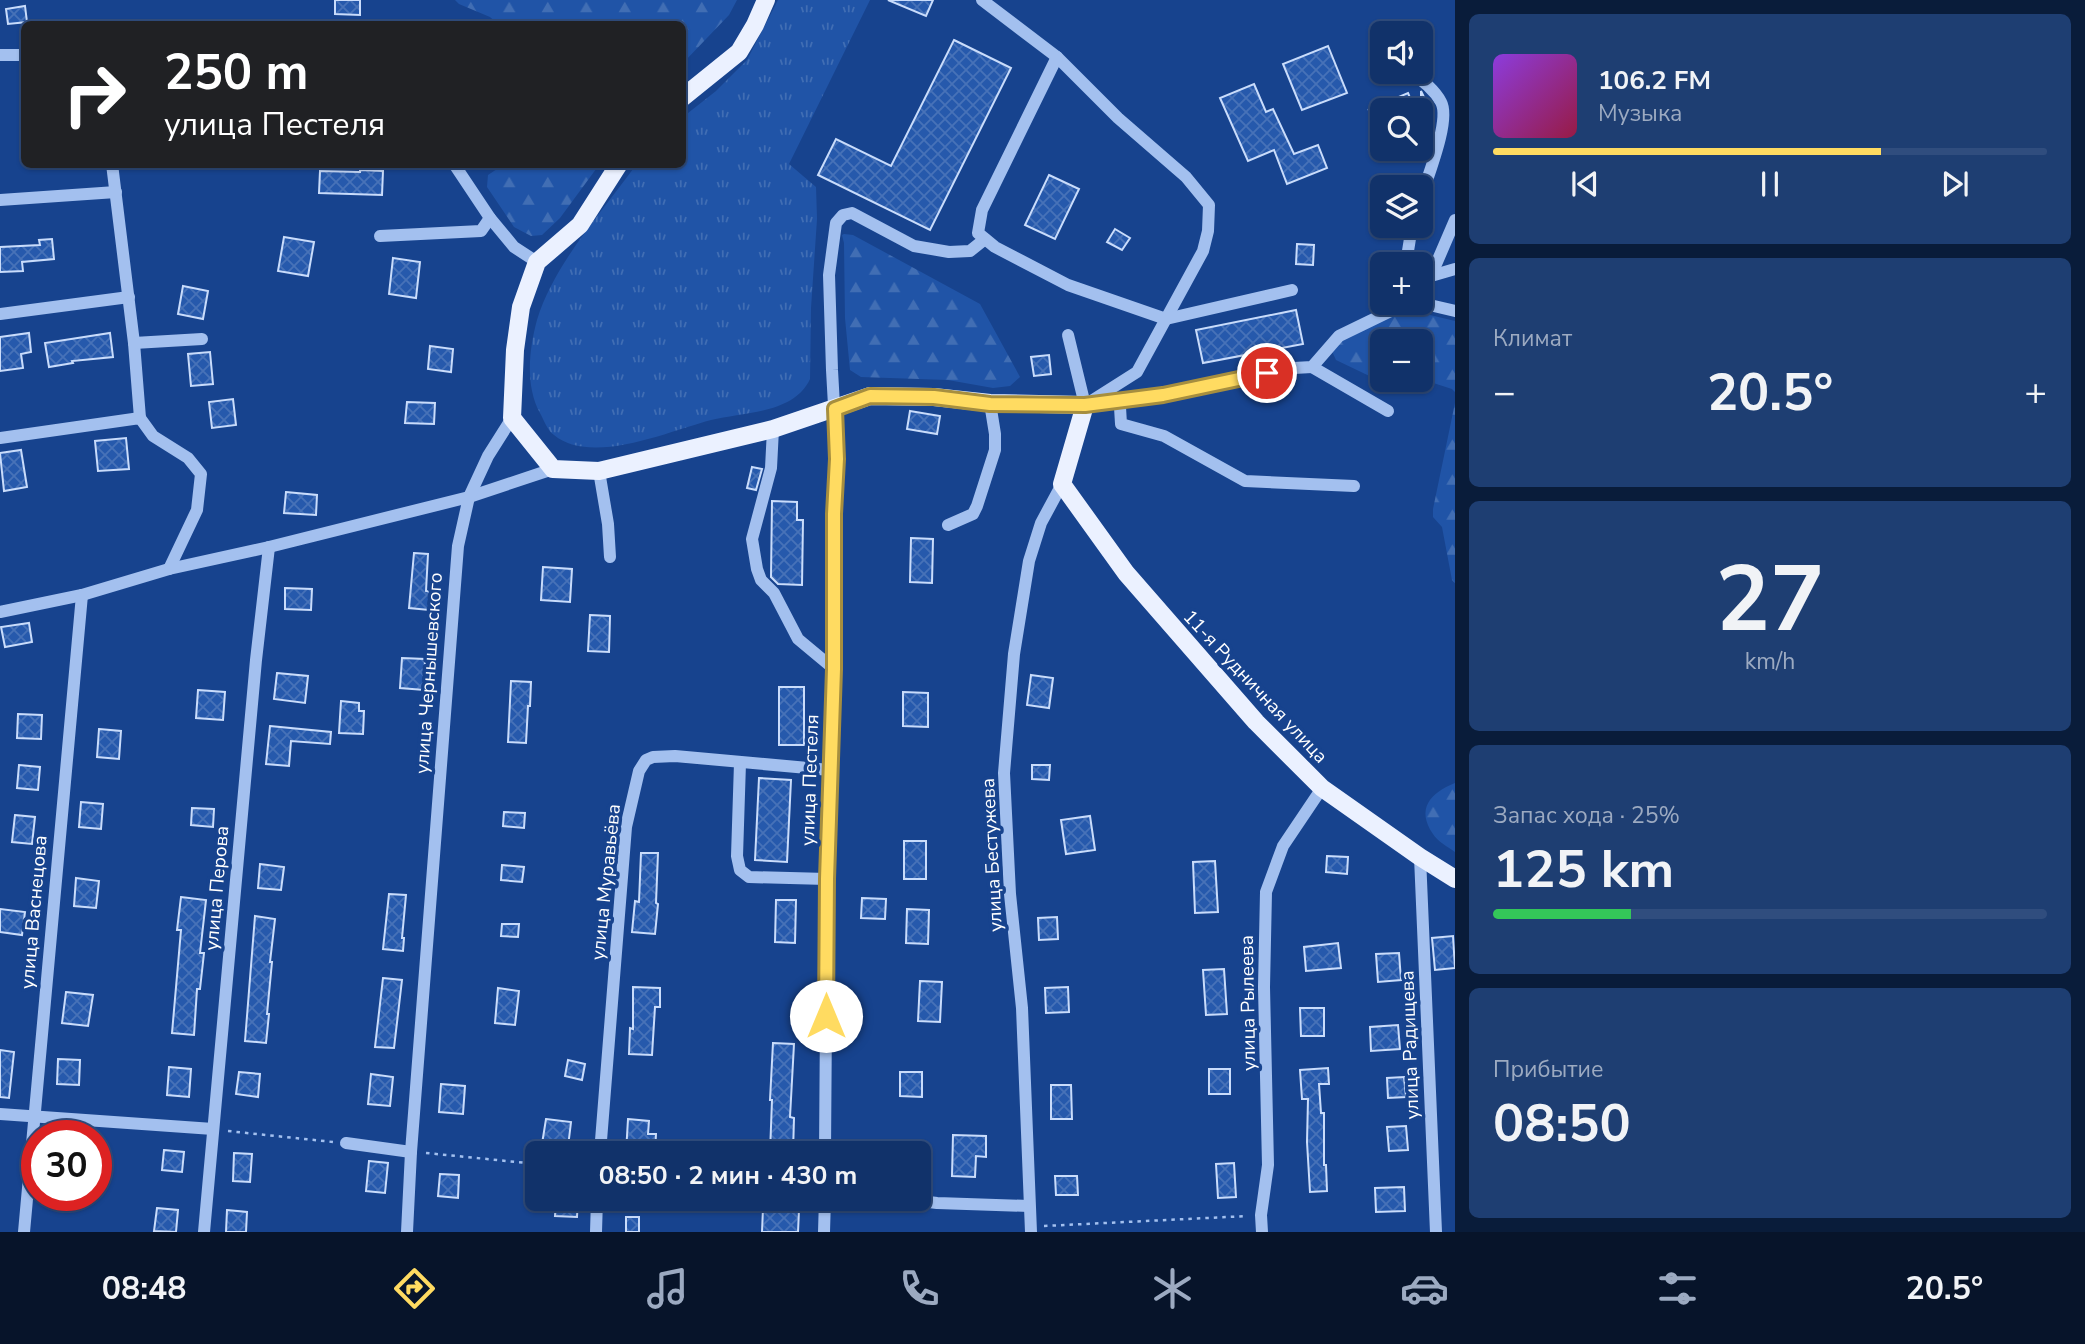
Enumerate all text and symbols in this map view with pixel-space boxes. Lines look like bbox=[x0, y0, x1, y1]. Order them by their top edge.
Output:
map controls bbox=[1370, 21, 1433, 392]
button: sound bbox=[1370, 21, 1433, 84]
text: 250 m bbox=[164, 39, 308, 106]
icon: right bbox=[49, 49, 140, 140]
text: 106.2 FM bbox=[1598, 63, 1711, 98]
button: search bbox=[1370, 98, 1433, 161]
text: Музыка bbox=[1598, 98, 1682, 129]
text: улица Пестеля bbox=[164, 103, 385, 146]
icon: previous bbox=[1566, 165, 1604, 203]
icon: pause bbox=[1751, 165, 1789, 203]
icon: next bbox=[1936, 165, 1974, 203]
button: layers bbox=[1370, 175, 1433, 238]
button: + bbox=[1370, 252, 1433, 315]
text: Климат bbox=[1493, 323, 1572, 354]
button: − bbox=[1370, 329, 1433, 392]
pin bbox=[1237, 343, 1297, 403]
icon: arrive bbox=[1248, 354, 1286, 392]
text: 20.5° bbox=[1707, 357, 1833, 428]
text: − bbox=[1493, 367, 1516, 418]
text: + bbox=[2024, 367, 2047, 418]
text: 27 bbox=[1715, 538, 1825, 662]
street label: улица Чернышевского bbox=[409, 571, 449, 775]
street label: 11-я Рудничная улица bbox=[1177, 604, 1333, 769]
text: km/h bbox=[1745, 646, 1795, 677]
street label: улица Пестеля bbox=[795, 714, 825, 846]
street label: улица Бестужева bbox=[975, 777, 1009, 933]
text: Запас хода · 25% bbox=[1493, 800, 1680, 831]
street label: улица Муравьёва bbox=[585, 803, 627, 962]
street label: улица Перова bbox=[199, 825, 235, 952]
street label: улица Васнецова bbox=[14, 834, 54, 990]
text: 125 km bbox=[1493, 834, 1674, 905]
street label: улица Рылеева bbox=[1234, 935, 1262, 1071]
street label: улица Радищева bbox=[1394, 970, 1426, 1120]
position arrow bbox=[789, 979, 863, 1053]
text: Прибытие bbox=[1493, 1054, 1603, 1085]
text: 08:50 bbox=[1493, 1088, 1631, 1159]
speed limit sign: 30 bbox=[21, 1120, 112, 1211]
text: 08:50 · 2 мин · 430 m bbox=[599, 1158, 857, 1193]
icon: directions bbox=[390, 1264, 439, 1313]
icon: music bbox=[643, 1264, 692, 1313]
icon: phone bbox=[895, 1264, 944, 1313]
icon: climate bbox=[1148, 1264, 1197, 1313]
icon: car bbox=[1400, 1264, 1449, 1313]
icon: filters bbox=[1653, 1264, 1702, 1313]
text: 08:48 bbox=[102, 1267, 187, 1310]
text: 20.5° bbox=[1905, 1267, 1983, 1310]

